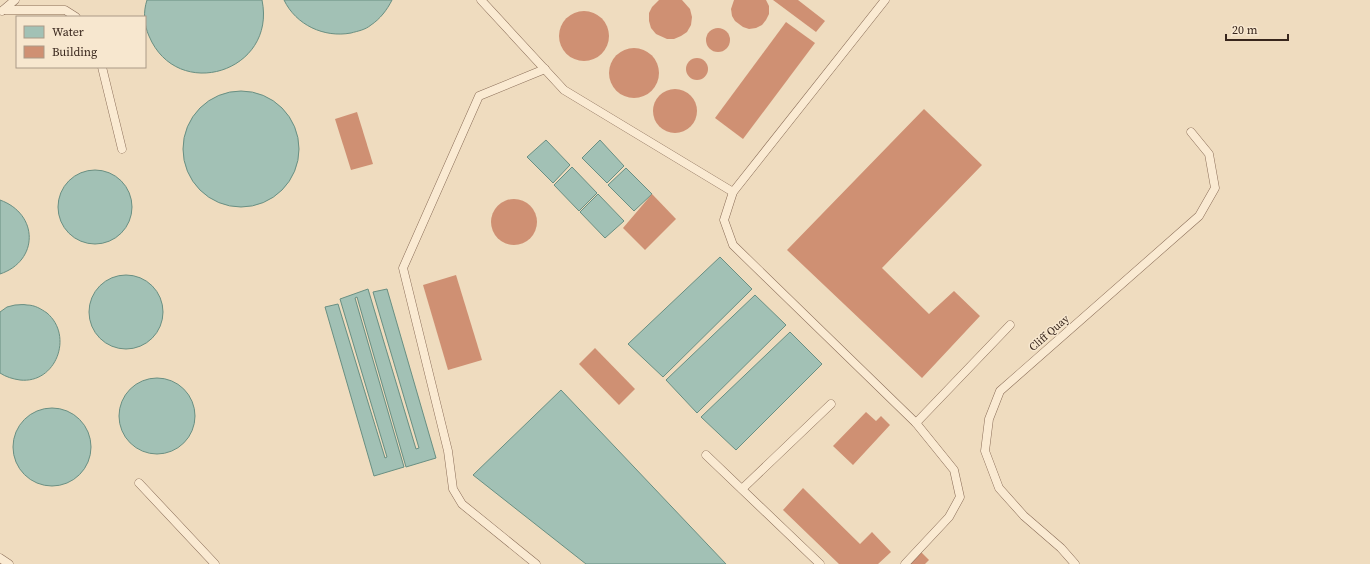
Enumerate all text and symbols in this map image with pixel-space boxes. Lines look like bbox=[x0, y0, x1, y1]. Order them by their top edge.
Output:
legend bbox=[16, 16, 146, 68]
scale bar bbox=[1226, 16, 1288, 42]
text: 20 m bbox=[1232, 22, 1258, 38]
text: Water bbox=[52, 24, 84, 40]
text: Building bbox=[52, 44, 97, 60]
street label: Cliff Quay bbox=[1026, 311, 1073, 355]

